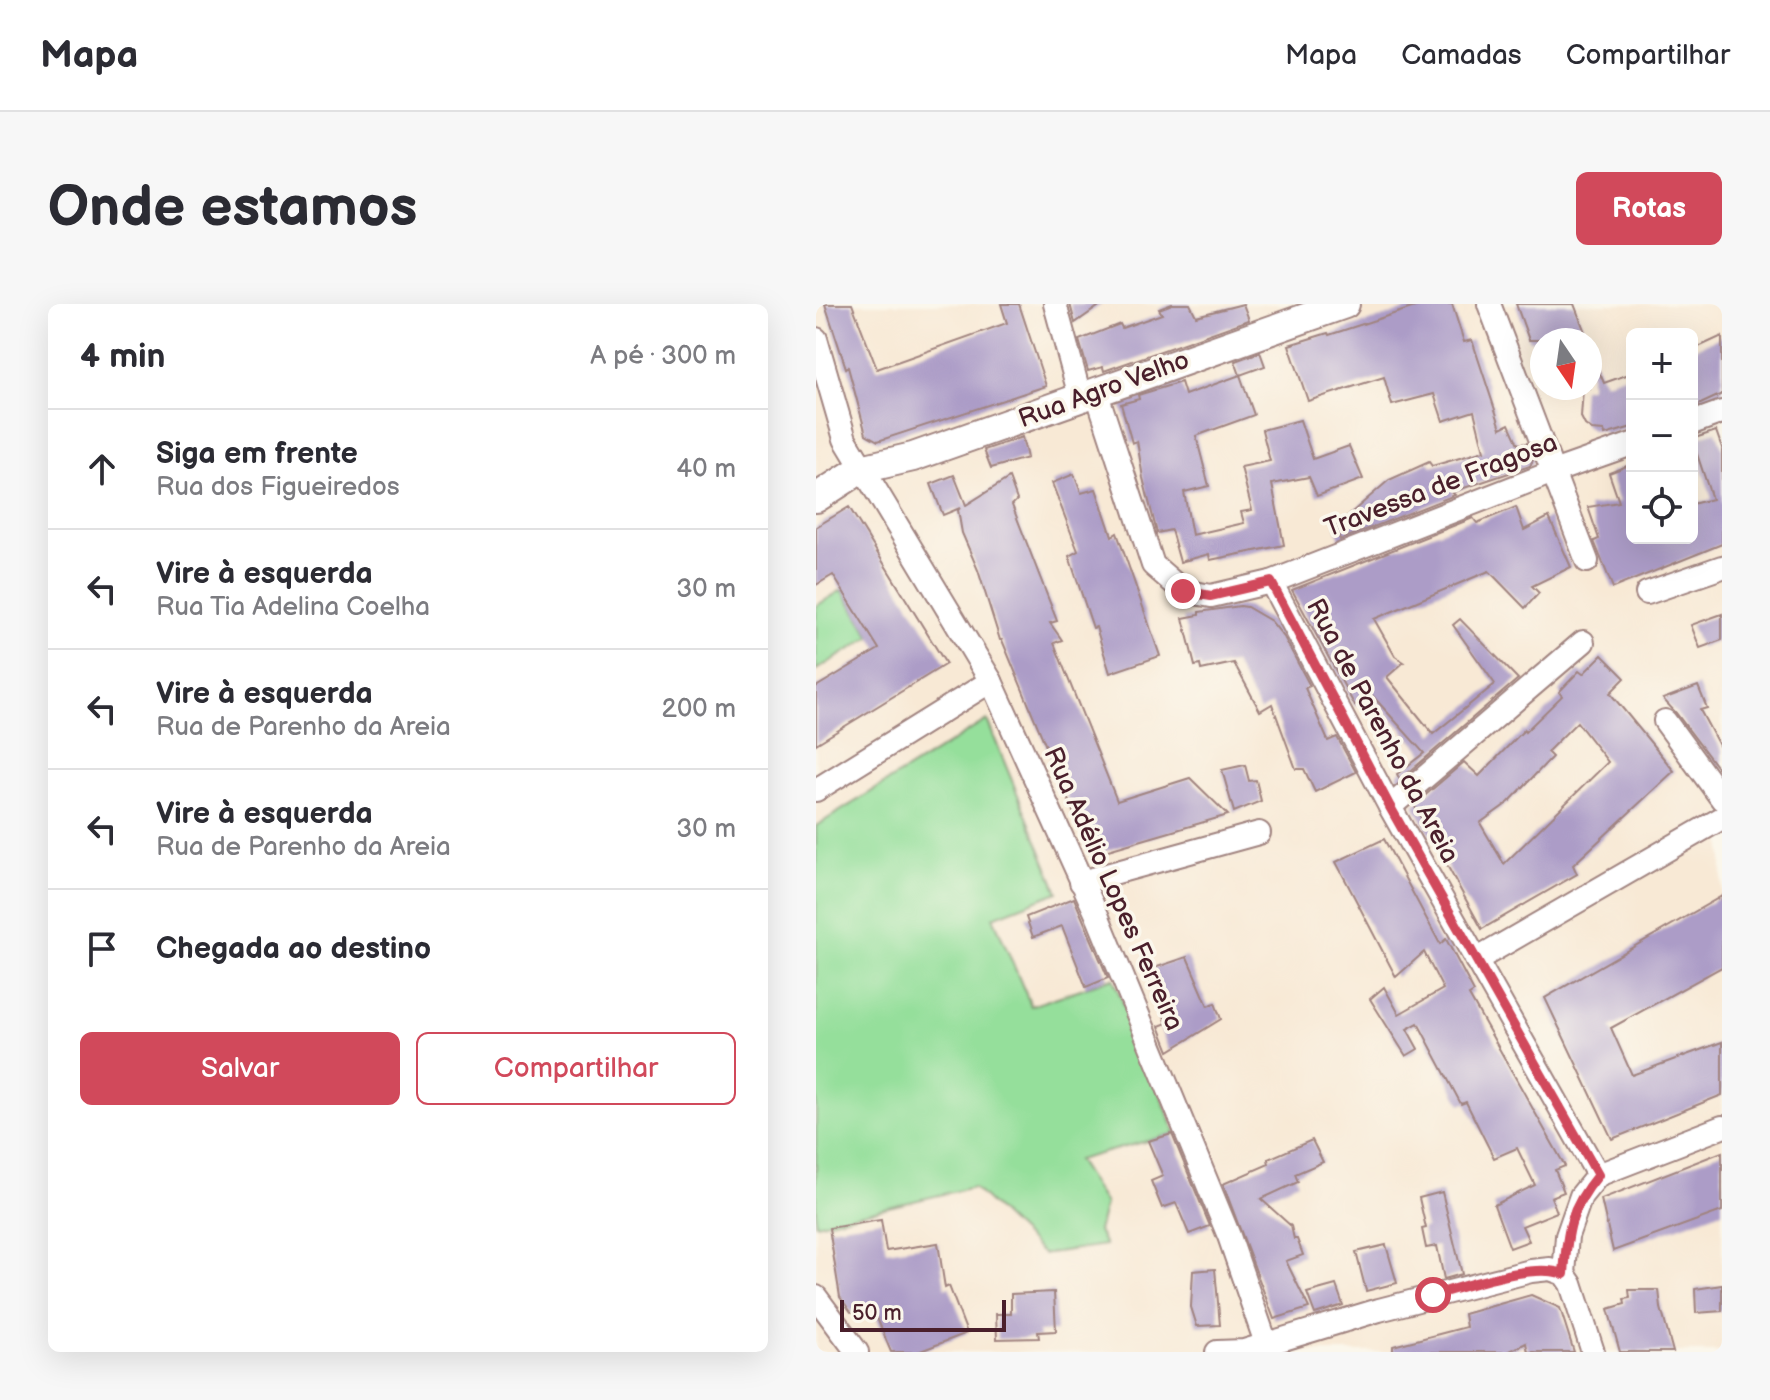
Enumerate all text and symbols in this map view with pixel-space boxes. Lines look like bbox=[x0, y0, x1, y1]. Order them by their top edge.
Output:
text: Mapa bbox=[40, 33, 138, 78]
text: Mapa bbox=[1285, 39, 1357, 72]
text: Camadas bbox=[1401, 39, 1522, 72]
text: Compartilhar bbox=[1566, 39, 1730, 72]
button: Rotas bbox=[1576, 172, 1722, 245]
text: Onde estamos bbox=[48, 175, 417, 242]
north arrow bbox=[1530, 328, 1602, 400]
map controls bbox=[1626, 328, 1698, 544]
button: + bbox=[1626, 328, 1698, 400]
text: 4 min bbox=[80, 336, 166, 377]
text: A pé · 300 m bbox=[590, 341, 736, 372]
street label: Rua Agro Velho bbox=[1014, 345, 1194, 435]
button: − bbox=[1626, 400, 1698, 472]
street label: Travessa de Fragosa bbox=[1320, 427, 1562, 545]
text: Siga em frente bbox=[156, 436, 358, 472]
icon: ahead bbox=[80, 447, 124, 491]
text: 40 m bbox=[676, 454, 736, 485]
text: Rua dos Figueiredos bbox=[156, 472, 400, 503]
button: locate bbox=[1626, 472, 1698, 544]
text: Vire à esquerda bbox=[156, 556, 373, 592]
icon: left bbox=[80, 567, 124, 611]
route end bbox=[1165, 573, 1201, 609]
text: 30 m bbox=[676, 574, 736, 605]
text: Rua Tia Adelina Coelha bbox=[156, 592, 430, 623]
street label: Rua de Parenho da Areia bbox=[1299, 594, 1465, 868]
text: Vire à esquerda bbox=[156, 676, 373, 712]
icon: left bbox=[80, 687, 124, 731]
text: 200 m bbox=[662, 694, 736, 725]
text: Rua de Parenho da Areia bbox=[156, 712, 451, 743]
street label: Rua Adélio Lopes Ferreira bbox=[1036, 742, 1190, 1036]
text: Vire à esquerda bbox=[156, 796, 373, 832]
icon: left bbox=[80, 807, 124, 851]
text: 30 m bbox=[676, 814, 736, 845]
text: Rua de Parenho da Areia bbox=[156, 832, 451, 863]
icon: arrive bbox=[80, 927, 124, 971]
text: Chegada ao destino bbox=[156, 931, 431, 967]
button: Salvar bbox=[80, 1032, 400, 1105]
button: Compartilhar bbox=[416, 1032, 736, 1105]
route start bbox=[1415, 1277, 1451, 1313]
scale bar bbox=[840, 1296, 1006, 1332]
text: 50 m bbox=[852, 1300, 902, 1327]

